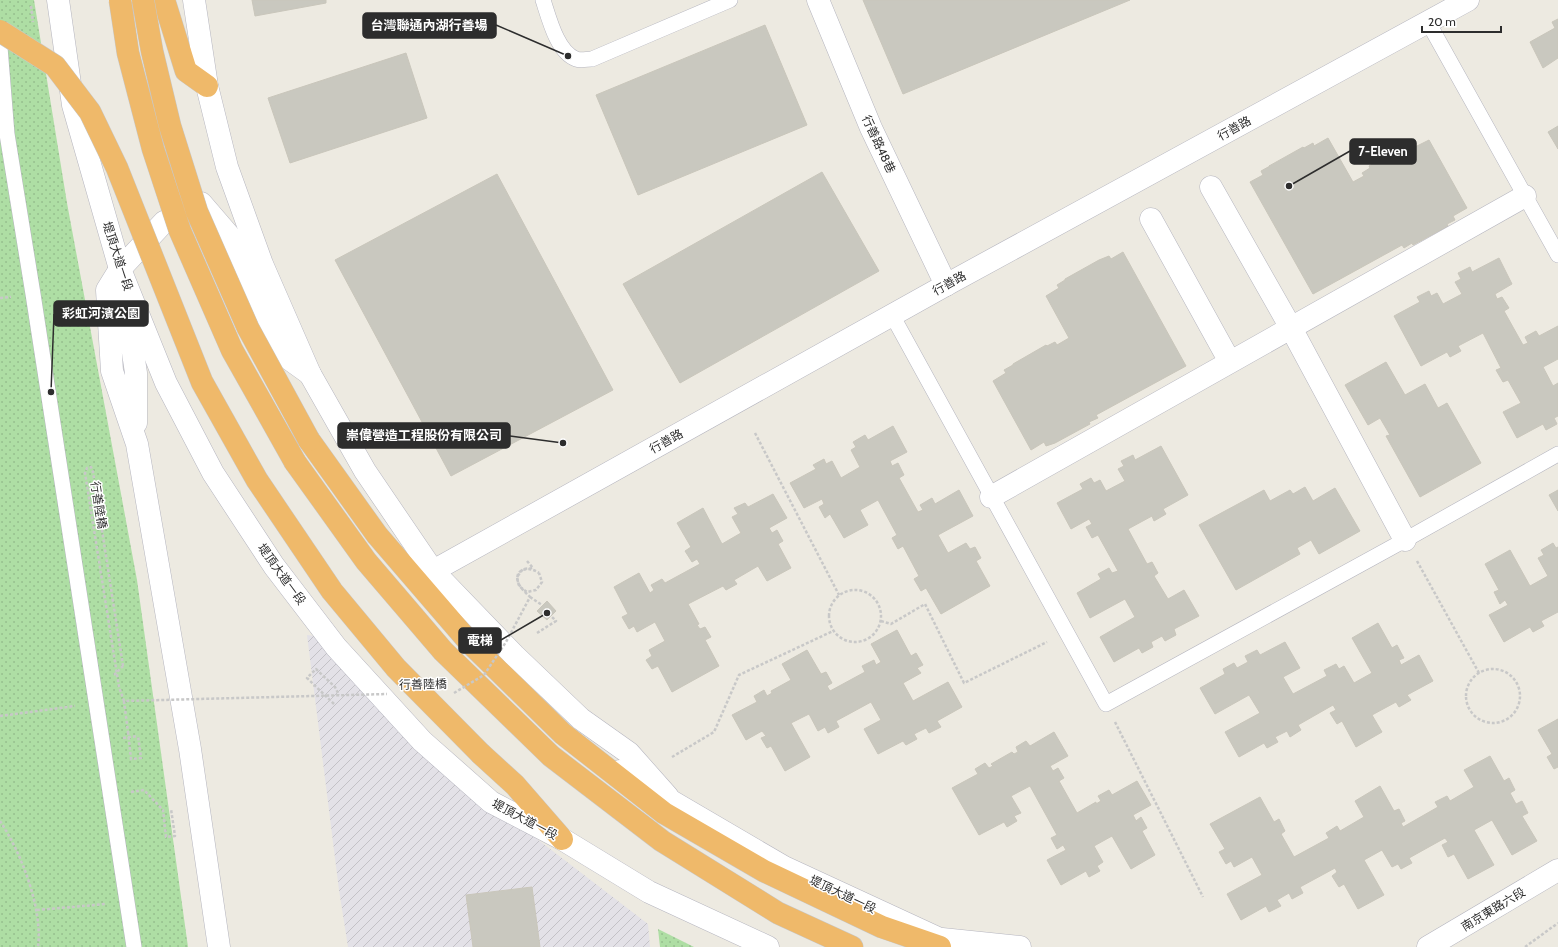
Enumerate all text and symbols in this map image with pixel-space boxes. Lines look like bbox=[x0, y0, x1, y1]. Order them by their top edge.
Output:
scale bar bbox=[1422, 8, 1501, 34]
callout: 台灣聯通內湖行善場 bbox=[363, 13, 496, 38]
text: 20 m bbox=[1428, 14, 1456, 29]
text: 台灣聯通內湖行善場 bbox=[370, 17, 488, 33]
street label: 行善路48巷 bbox=[859, 113, 899, 175]
street label: 行善路 bbox=[1215, 113, 1253, 143]
callout: 7-Eleven bbox=[1350, 139, 1416, 164]
text: 7-Eleven bbox=[1358, 143, 1408, 159]
street label: 堤頂大道一段 bbox=[100, 219, 136, 293]
street label: 行善路 bbox=[930, 268, 968, 298]
callout: 彩虹河濱公園 bbox=[54, 301, 148, 326]
text: 彩虹河濱公園 bbox=[62, 305, 140, 321]
callout: 崇偉營造工程股份有限公司 bbox=[338, 423, 510, 448]
street label: 行善路 bbox=[647, 426, 685, 456]
text: 崇偉營造工程股份有限公司 bbox=[346, 427, 502, 443]
street label: 行善陸橋 bbox=[88, 480, 110, 530]
street label: 堤頂大道一段 bbox=[255, 540, 309, 608]
callout: 電梯 bbox=[459, 628, 501, 653]
text: 電梯 bbox=[467, 632, 493, 648]
street label: 行善陸橋 bbox=[399, 676, 447, 692]
street label: 堤頂大道一段 bbox=[490, 795, 560, 843]
street label: 堤頂大道一段 bbox=[807, 872, 879, 916]
street label: 南京東路六段 bbox=[1458, 884, 1528, 934]

